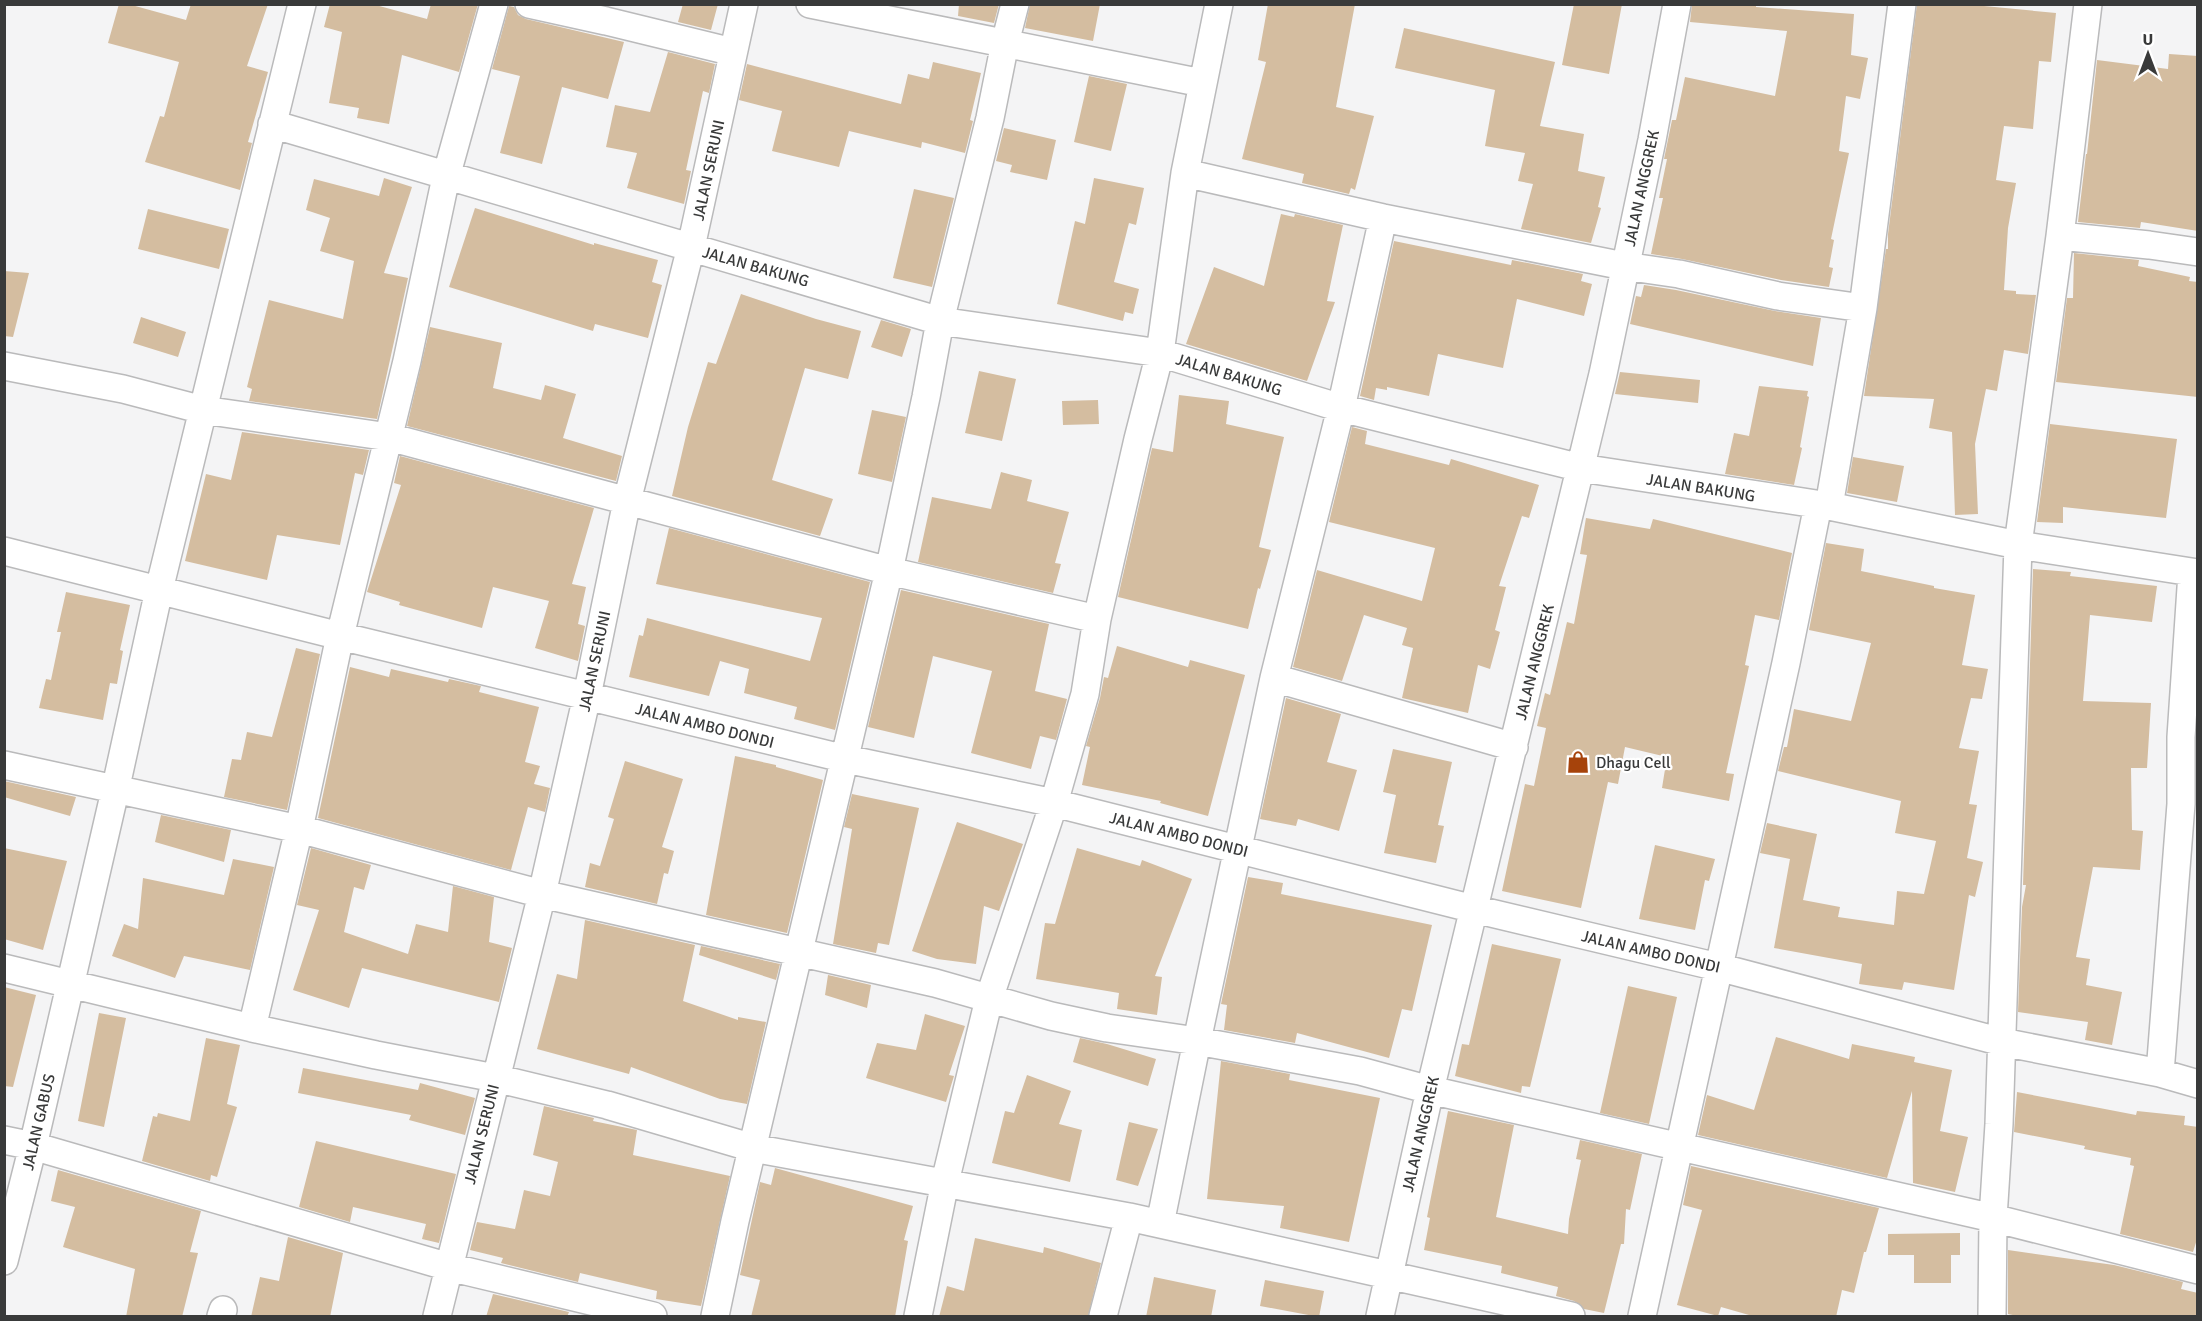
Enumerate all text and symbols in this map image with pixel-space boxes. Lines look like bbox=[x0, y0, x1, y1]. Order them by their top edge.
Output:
north arrow bbox=[2118, 24, 2178, 84]
text: U bbox=[2143, 30, 2153, 50]
street label: JALAN SERUNI bbox=[689, 118, 729, 222]
street label: JALAN ANGGREK bbox=[1620, 128, 1664, 248]
street label: JALAN BAKUNG bbox=[700, 242, 811, 292]
street label: JALAN BAKUNG bbox=[1173, 349, 1284, 401]
street label: JALAN BAKUNG bbox=[1645, 470, 1757, 506]
street label: JALAN ANGGREK bbox=[1511, 602, 1559, 722]
street label: JALAN SERUNI bbox=[575, 609, 615, 713]
street label: JALAN AMBO DONDI bbox=[633, 699, 776, 753]
shop icon: Dhagu Cell bbox=[1565, 749, 1591, 775]
place label: Dhagu Cell bbox=[1596, 753, 1671, 773]
street label: JALAN AMBO DONDI bbox=[1107, 808, 1250, 862]
street label: JALAN AMBO DONDI bbox=[1579, 926, 1722, 978]
street label: JALAN GABUS bbox=[18, 1072, 60, 1172]
street label: JALAN ANGGREK bbox=[1398, 1074, 1444, 1194]
street label: JALAN SERUNI bbox=[460, 1082, 504, 1186]

